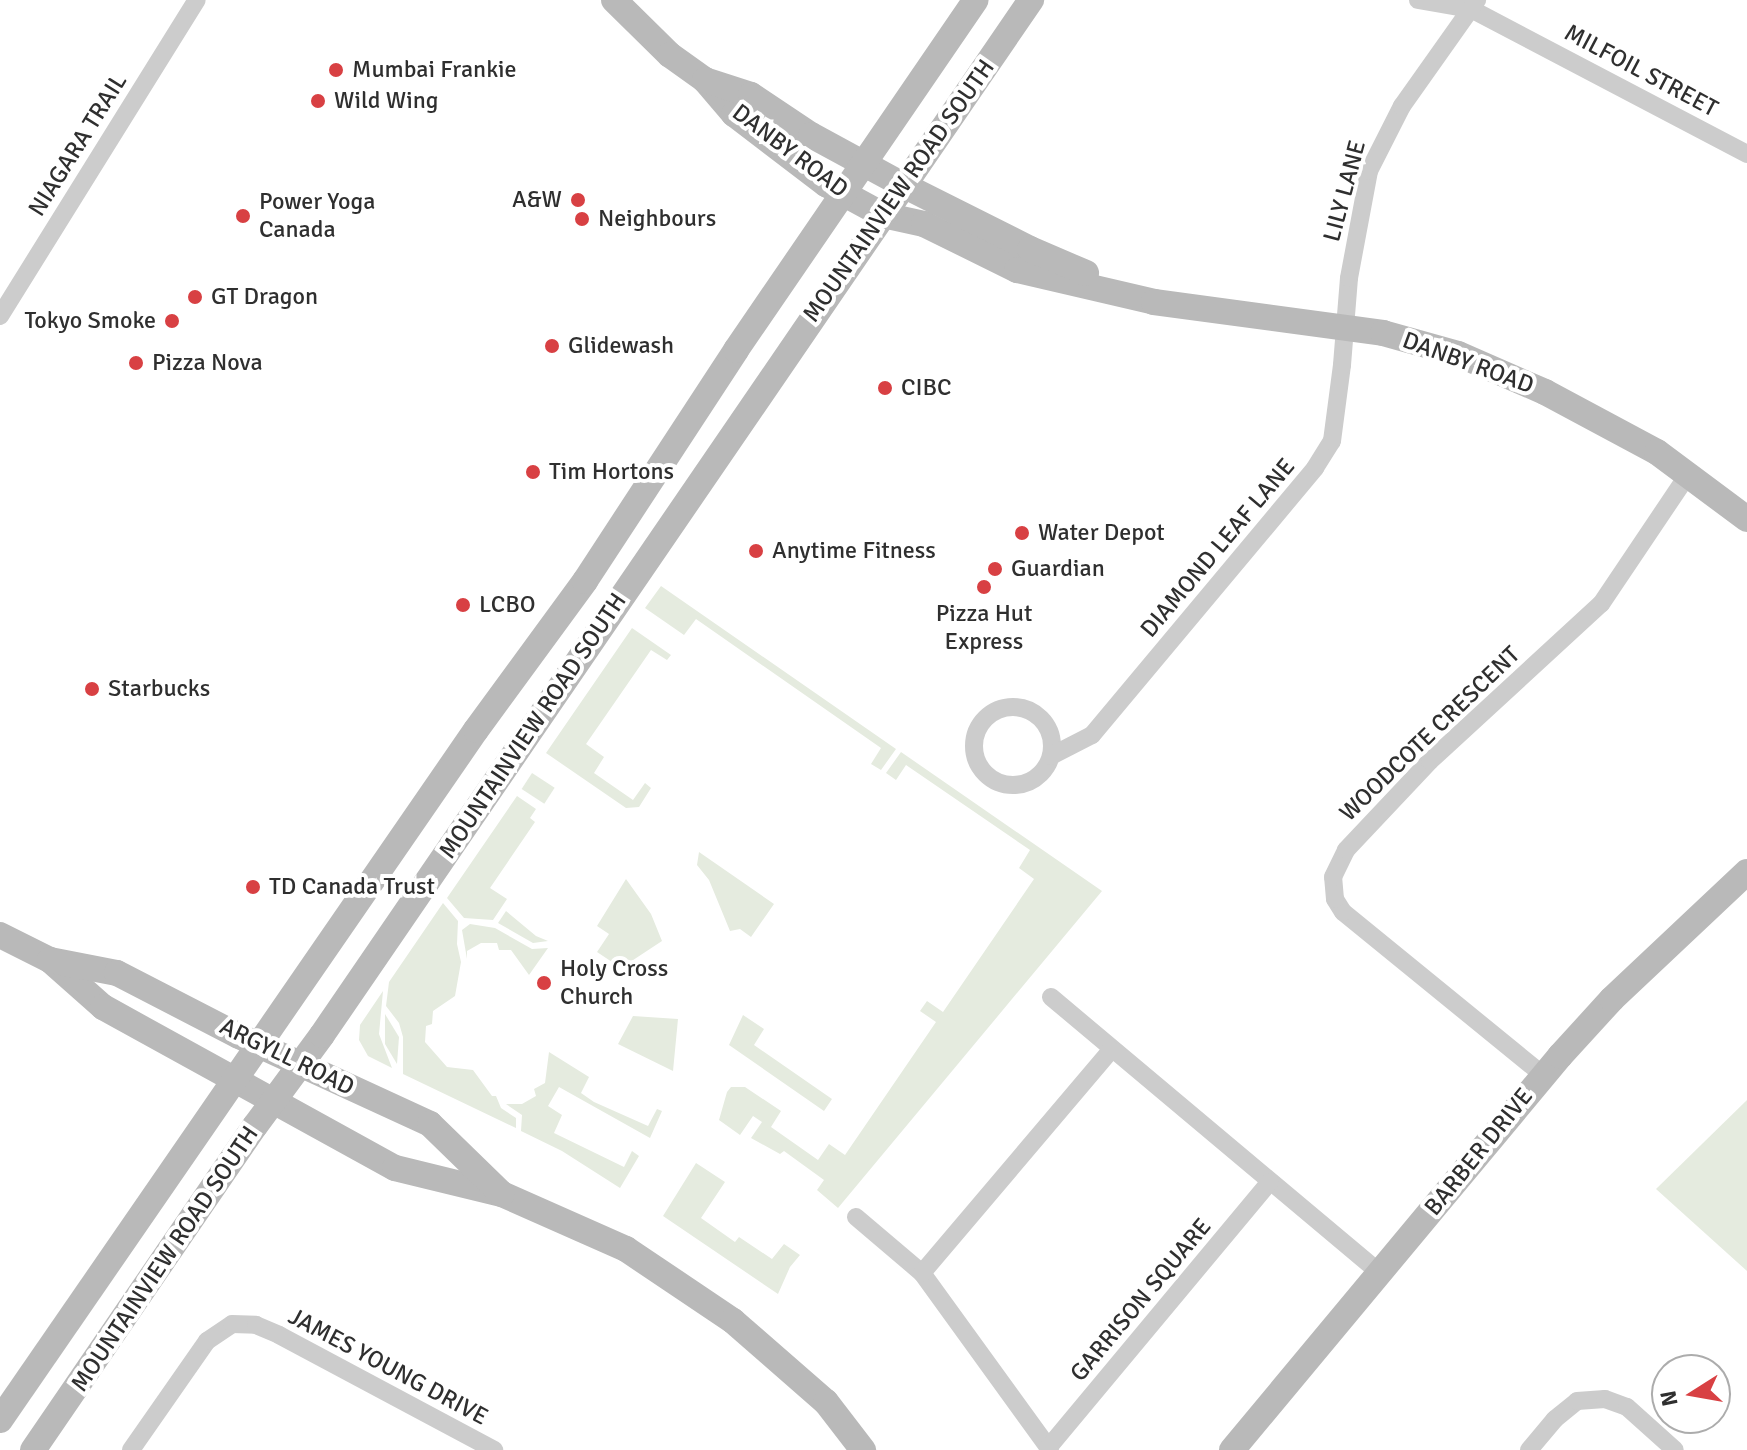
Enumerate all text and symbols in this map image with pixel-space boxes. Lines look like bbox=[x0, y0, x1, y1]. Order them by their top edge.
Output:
street label: MILFOIL STREET bbox=[1559, 19, 1723, 123]
street label: MOUNTAINVIEW ROAD SOUTH bbox=[797, 54, 1001, 328]
place label: Mumbai Frankie bbox=[352, 56, 517, 84]
marker: Mumbai Frankie bbox=[327, 61, 345, 79]
street label: NIAGARA TRAIL bbox=[23, 68, 133, 222]
place label: Wild Wing bbox=[334, 87, 438, 115]
marker: Wild Wing bbox=[309, 92, 327, 110]
street label: DANBY ROAD bbox=[727, 98, 853, 204]
street label: LILY LANE bbox=[1318, 137, 1372, 245]
place label: A&W bbox=[512, 186, 562, 214]
place label: Power Yoga Canada bbox=[259, 188, 375, 244]
marker: A&W bbox=[569, 191, 587, 209]
place label: Neighbours bbox=[598, 205, 716, 233]
marker: Power Yoga Canada bbox=[234, 207, 252, 225]
marker: Neighbours bbox=[573, 210, 591, 228]
place label: GT Dragon bbox=[211, 283, 318, 311]
marker: GT Dragon bbox=[186, 288, 204, 306]
place label: Tokyo Smoke bbox=[24, 307, 156, 335]
marker: Tokyo Smoke bbox=[163, 312, 181, 330]
street label: DANBY ROAD bbox=[1399, 326, 1537, 400]
place label: Glidewash bbox=[568, 332, 674, 360]
marker: Glidewash bbox=[543, 337, 561, 355]
place label: Pizza Nova bbox=[152, 349, 263, 377]
marker: Pizza Nova bbox=[127, 354, 145, 372]
place label: CIBC bbox=[901, 374, 951, 402]
marker: CIBC bbox=[876, 379, 894, 397]
street label: DIAMOND LEAF LANE bbox=[1135, 453, 1301, 643]
place label: Tim Hortons bbox=[549, 458, 674, 486]
marker: Tim Hortons bbox=[524, 463, 542, 481]
place label: Water Depot bbox=[1038, 519, 1165, 547]
marker: Water Depot bbox=[1013, 524, 1031, 542]
place label: Anytime Fitness bbox=[772, 537, 936, 565]
marker: Anytime Fitness bbox=[747, 542, 765, 560]
place label: Guardian bbox=[1011, 555, 1105, 583]
marker: Guardian bbox=[986, 560, 1004, 578]
marker: Pizza Hut Express bbox=[975, 578, 993, 596]
street label: MOUNTAINVIEW ROAD SOUTH bbox=[433, 588, 633, 864]
place label: LCBO bbox=[479, 591, 536, 619]
marker: LCBO bbox=[454, 596, 472, 614]
place label: Pizza Hut Express bbox=[936, 600, 1032, 656]
street label: WOODCOTE CRESCENT bbox=[1334, 640, 1526, 828]
place label: Starbucks bbox=[108, 675, 210, 703]
marker: Starbucks bbox=[83, 680, 101, 698]
place label: TD Canada Trust bbox=[269, 873, 435, 901]
marker: TD Canada Trust bbox=[244, 878, 262, 896]
place label: Holy Cross Church bbox=[560, 955, 668, 1011]
marker: Holy Cross Church bbox=[535, 974, 553, 992]
street label: ARGYLL ROAD bbox=[215, 1012, 359, 1102]
street label: BARBER DRIVE bbox=[1419, 1082, 1539, 1222]
street label: MOUNTAINVIEW ROAD SOUTH bbox=[65, 1121, 265, 1397]
street label: GARRISON SQUARE bbox=[1064, 1213, 1218, 1387]
street label: JAMES YOUNG DRIVE bbox=[283, 1302, 493, 1432]
north arrow bbox=[1651, 1354, 1731, 1434]
text: N bbox=[1654, 1388, 1684, 1408]

